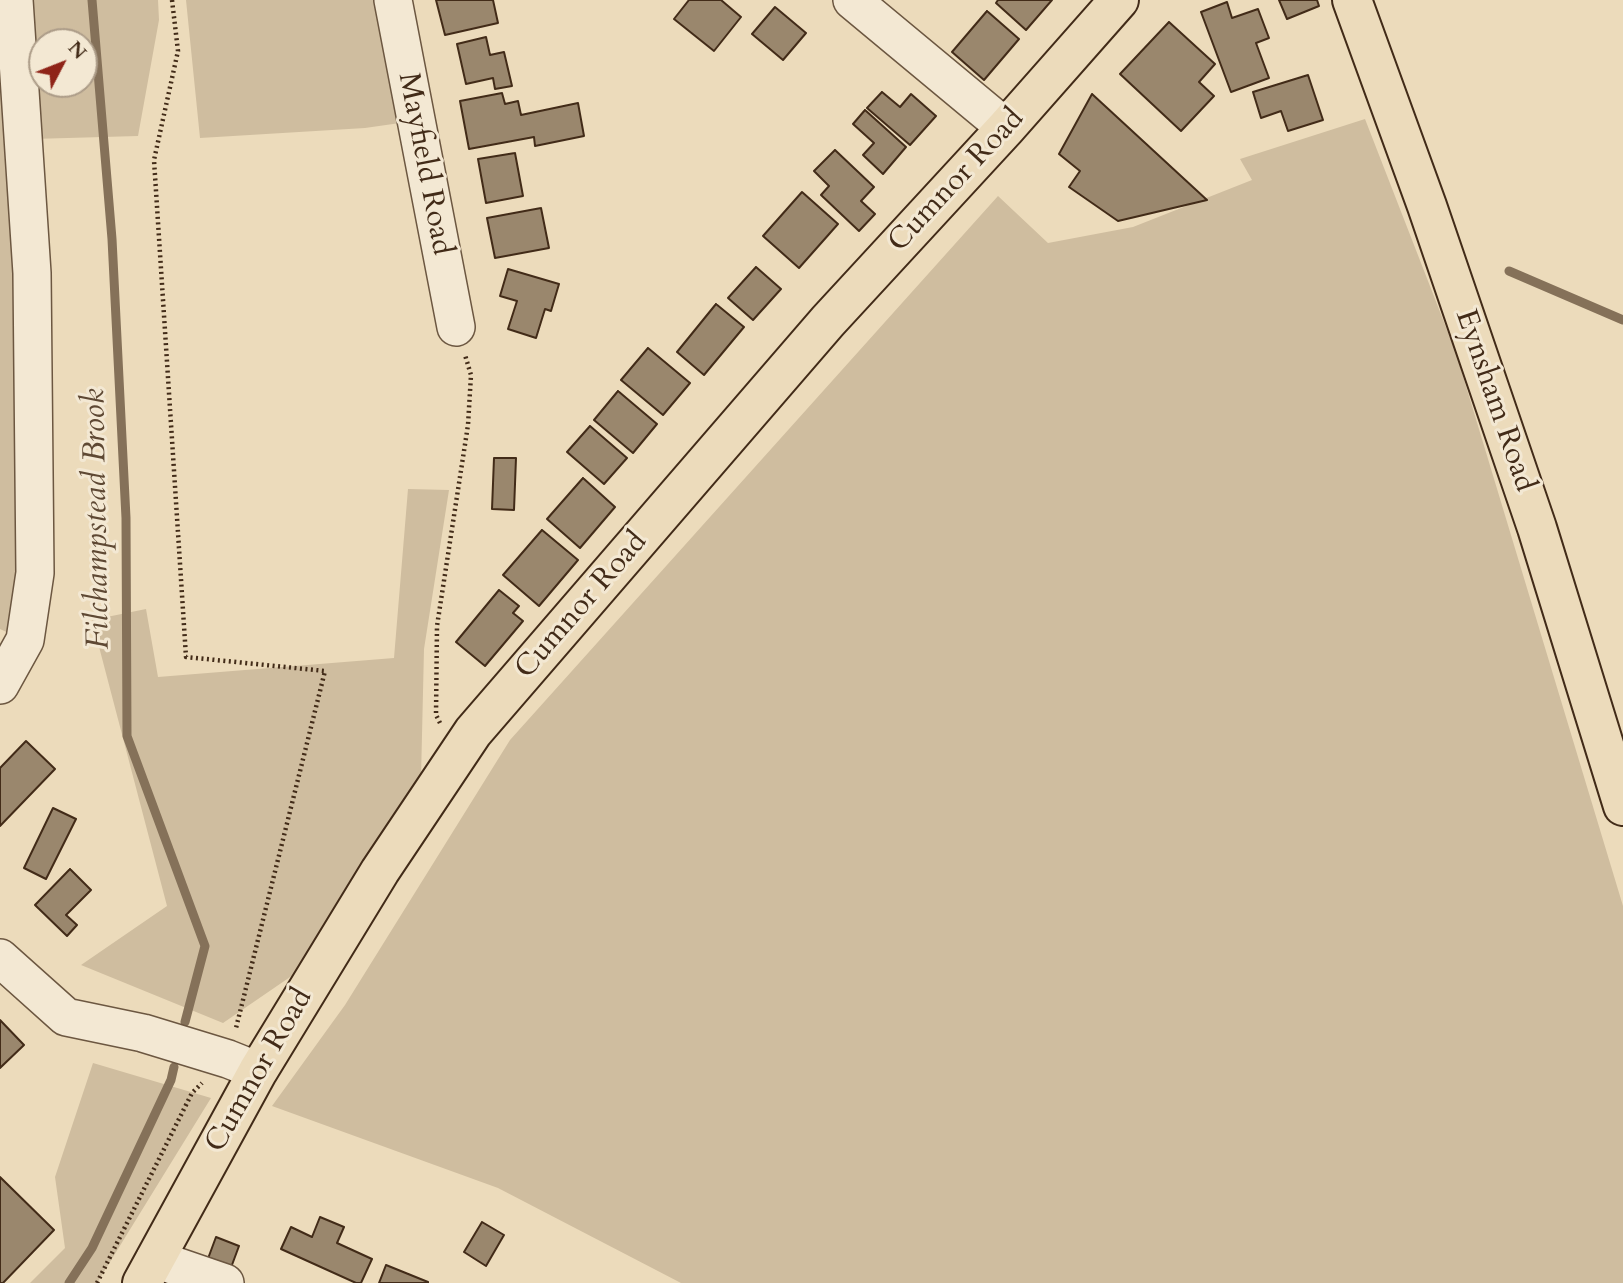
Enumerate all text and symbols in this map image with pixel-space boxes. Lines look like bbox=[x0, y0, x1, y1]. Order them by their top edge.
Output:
north arrow bbox=[28, 28, 98, 98]
text: N bbox=[62, 35, 92, 65]
street label: Mayfield Road bbox=[389, 70, 459, 258]
street label: Cumnor Road bbox=[881, 102, 1033, 260]
street label: Eynsham Road bbox=[1446, 305, 1542, 497]
water label: Filchampstead Brook bbox=[77, 388, 119, 650]
street label: Cumnor Road bbox=[508, 525, 656, 687]
street label: Cumnor Road bbox=[199, 983, 321, 1159]

